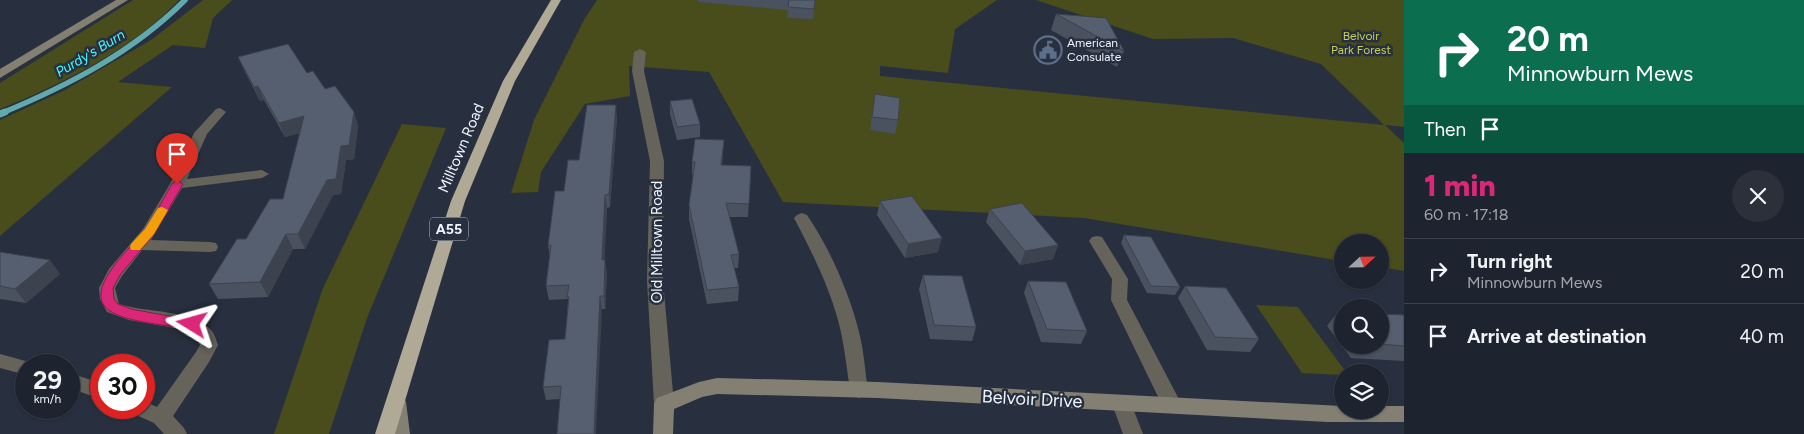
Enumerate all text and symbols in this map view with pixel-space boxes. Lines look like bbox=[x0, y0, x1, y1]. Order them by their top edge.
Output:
text: 20 m bbox=[1507, 18, 1589, 60]
icon: right bbox=[1424, 20, 1489, 85]
water label: Purdy's Burn bbox=[52, 26, 128, 81]
park label: Belvoir Park Forest bbox=[1331, 29, 1391, 57]
public building icon: American Consulate bbox=[1033, 35, 1063, 65]
place label: American Consulate bbox=[1067, 36, 1122, 64]
text: Minnowburn Mews bbox=[1507, 60, 1693, 87]
street label: Milltown Road bbox=[434, 101, 488, 195]
icon: arrive bbox=[1476, 115, 1504, 143]
text: Then bbox=[1424, 118, 1466, 141]
pin bbox=[156, 133, 198, 184]
icon: arrive bbox=[163, 140, 191, 168]
text: 1 min bbox=[1424, 167, 1496, 204]
button: close bbox=[1732, 170, 1784, 222]
street label: Old Milltown Road bbox=[648, 181, 666, 303]
text: 60 m · 17:18 bbox=[1424, 205, 1509, 224]
road number: A55 bbox=[430, 218, 468, 240]
north arrow bbox=[1334, 234, 1389, 289]
map controls bbox=[1334, 234, 1389, 419]
text: Turn right bbox=[1467, 250, 1553, 273]
icon: right bbox=[1424, 257, 1452, 285]
text: 20 m bbox=[1740, 260, 1784, 283]
text: Minnowburn Mews bbox=[1467, 273, 1602, 292]
position arrow bbox=[165, 297, 217, 349]
button: search bbox=[1334, 299, 1389, 354]
icon: arrive bbox=[1424, 322, 1452, 350]
text: Arrive at destination bbox=[1467, 325, 1646, 348]
text: 40 m bbox=[1739, 325, 1784, 348]
speed limit sign: 30 bbox=[90, 354, 155, 419]
button: layers bbox=[1334, 364, 1389, 419]
text: 29 bbox=[33, 365, 62, 395]
street label: Belvoir Drive bbox=[981, 385, 1083, 413]
text: km/h bbox=[34, 392, 61, 406]

